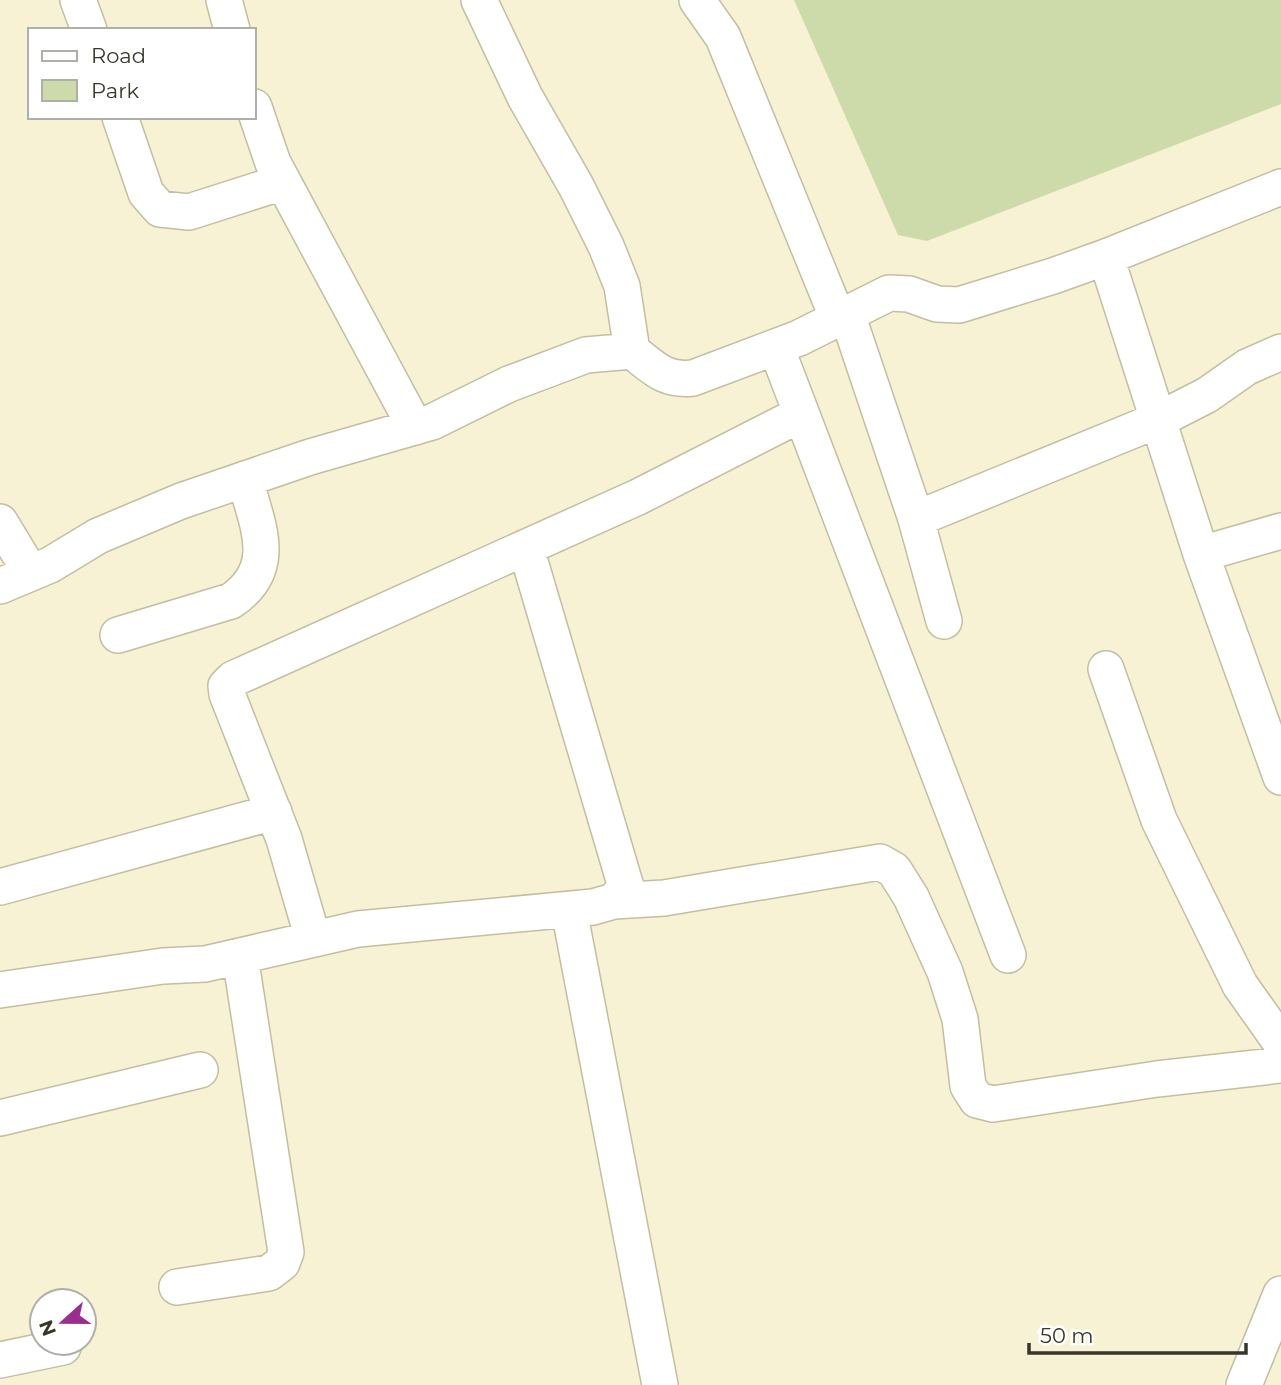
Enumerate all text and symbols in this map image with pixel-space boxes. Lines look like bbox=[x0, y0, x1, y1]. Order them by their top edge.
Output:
legend bbox=[28, 28, 256, 119]
text: Road bbox=[91, 43, 146, 68]
text: Park bbox=[91, 78, 139, 103]
north arrow bbox=[28, 1287, 98, 1357]
scale bar bbox=[1029, 1312, 1246, 1356]
text: N bbox=[34, 1317, 61, 1339]
text: 50 m bbox=[1040, 1323, 1094, 1348]

